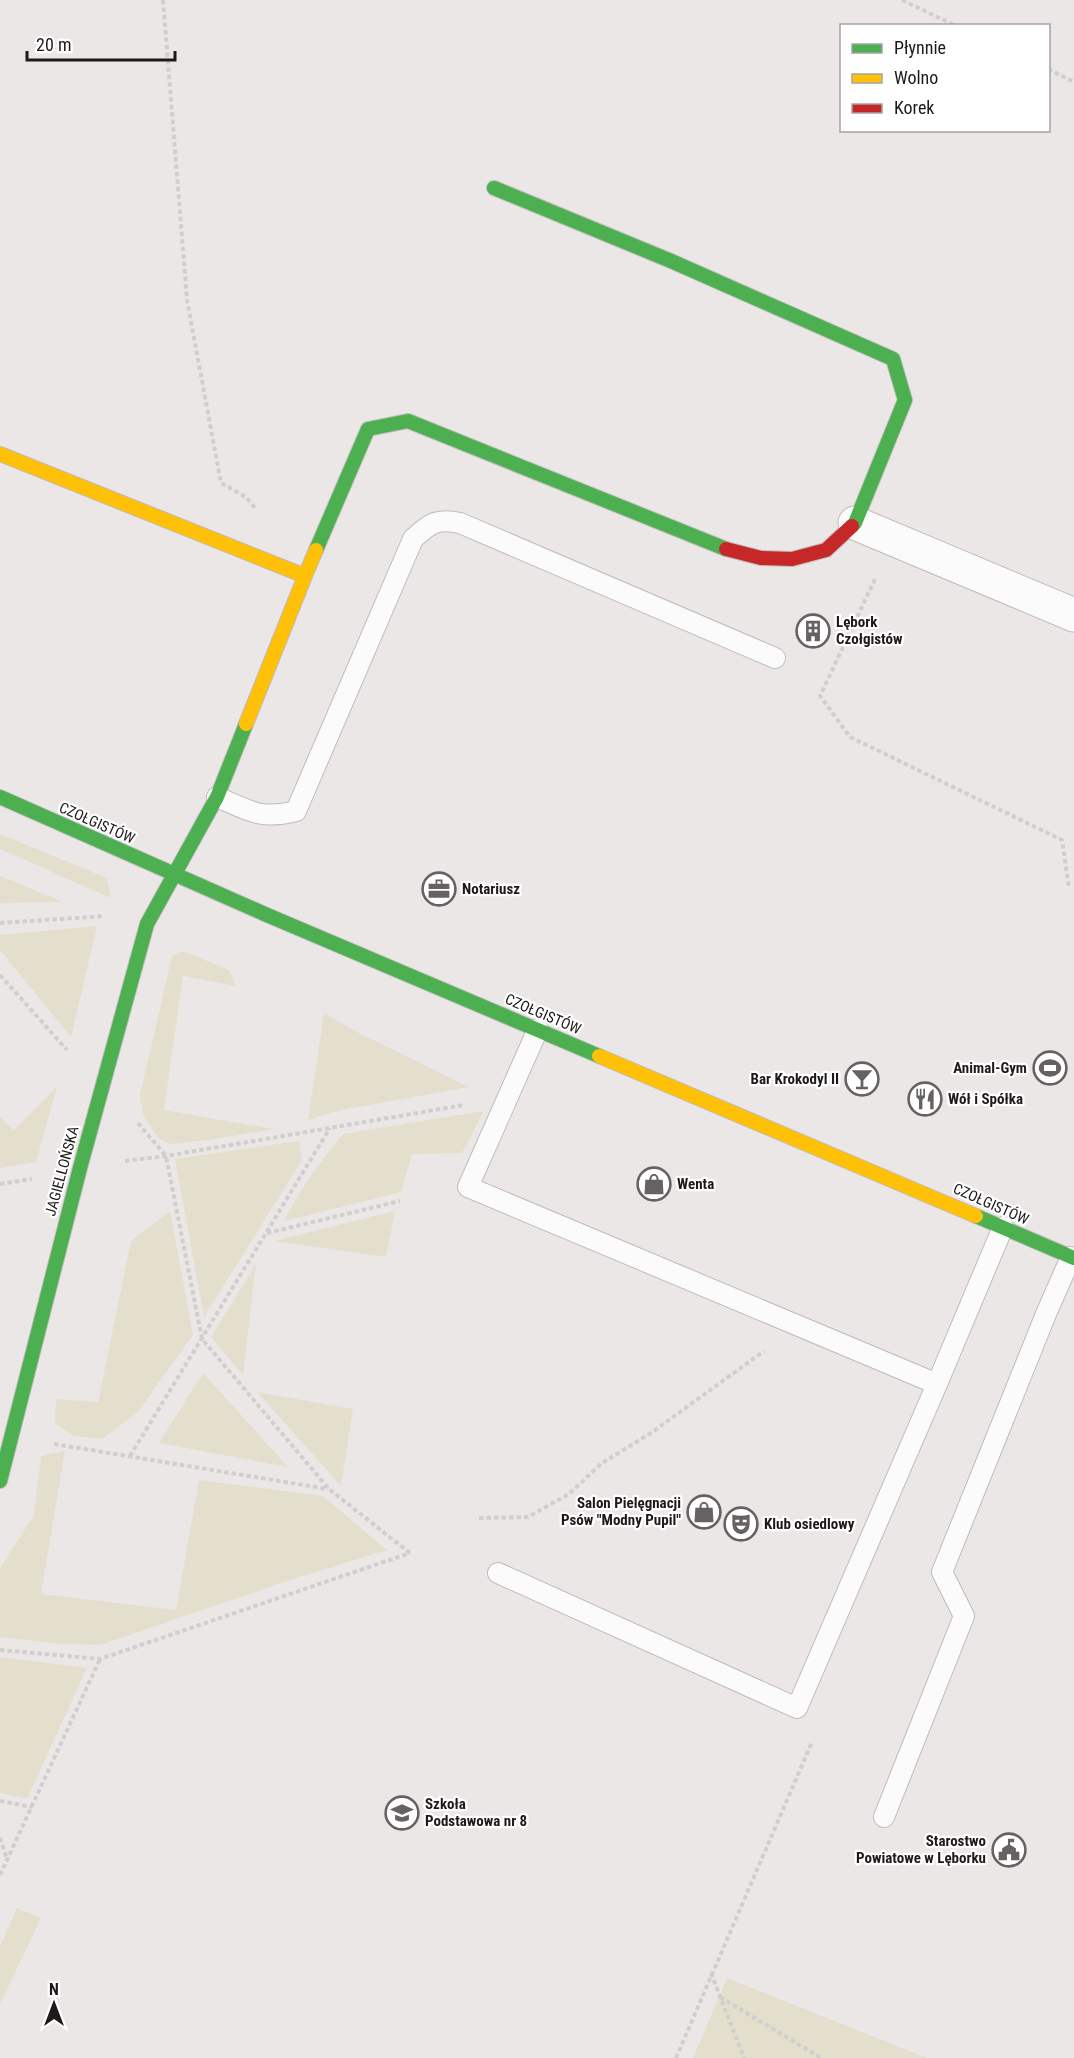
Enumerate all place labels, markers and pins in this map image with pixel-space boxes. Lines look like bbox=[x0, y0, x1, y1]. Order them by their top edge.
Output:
building icon: Lębork Czołgistów bbox=[795, 613, 831, 649]
place label: Lębork Czołgistów bbox=[836, 613, 903, 648]
office icon: Notariusz bbox=[421, 871, 457, 907]
place label: Notariusz bbox=[462, 880, 520, 898]
sports icon: Animal-Gym bbox=[1032, 1050, 1068, 1086]
place label: Animal-Gym bbox=[953, 1059, 1027, 1077]
bar icon: Bar Krokodyl II bbox=[844, 1061, 880, 1097]
place label: Bar Krokodyl II bbox=[751, 1070, 839, 1088]
restaurant icon: Wół i Spółka bbox=[907, 1081, 943, 1117]
place label: Wół i Spółka bbox=[948, 1090, 1023, 1108]
shop icon: Wenta bbox=[636, 1166, 672, 1202]
place label: Wenta bbox=[677, 1175, 714, 1193]
place label: Salon Pielęgnacji Psów "Modny Pupil" bbox=[561, 1494, 681, 1529]
shop icon: Salon Pielęgnacji Psów "Modny Pupil" bbox=[686, 1494, 722, 1530]
theatre icon: Klub osiedlowy bbox=[723, 1506, 759, 1542]
place label: Klub osiedlowy bbox=[764, 1515, 855, 1533]
school or university icon: Szkoła Podstawowa nr 8 bbox=[384, 1795, 420, 1831]
place label: Szkoła Podstawowa nr 8 bbox=[425, 1795, 527, 1830]
place label: Starostwo Powiatowe w Lęborku bbox=[856, 1832, 986, 1867]
public building icon: Starostwo Powiatowe w Lęborku bbox=[991, 1832, 1027, 1868]

